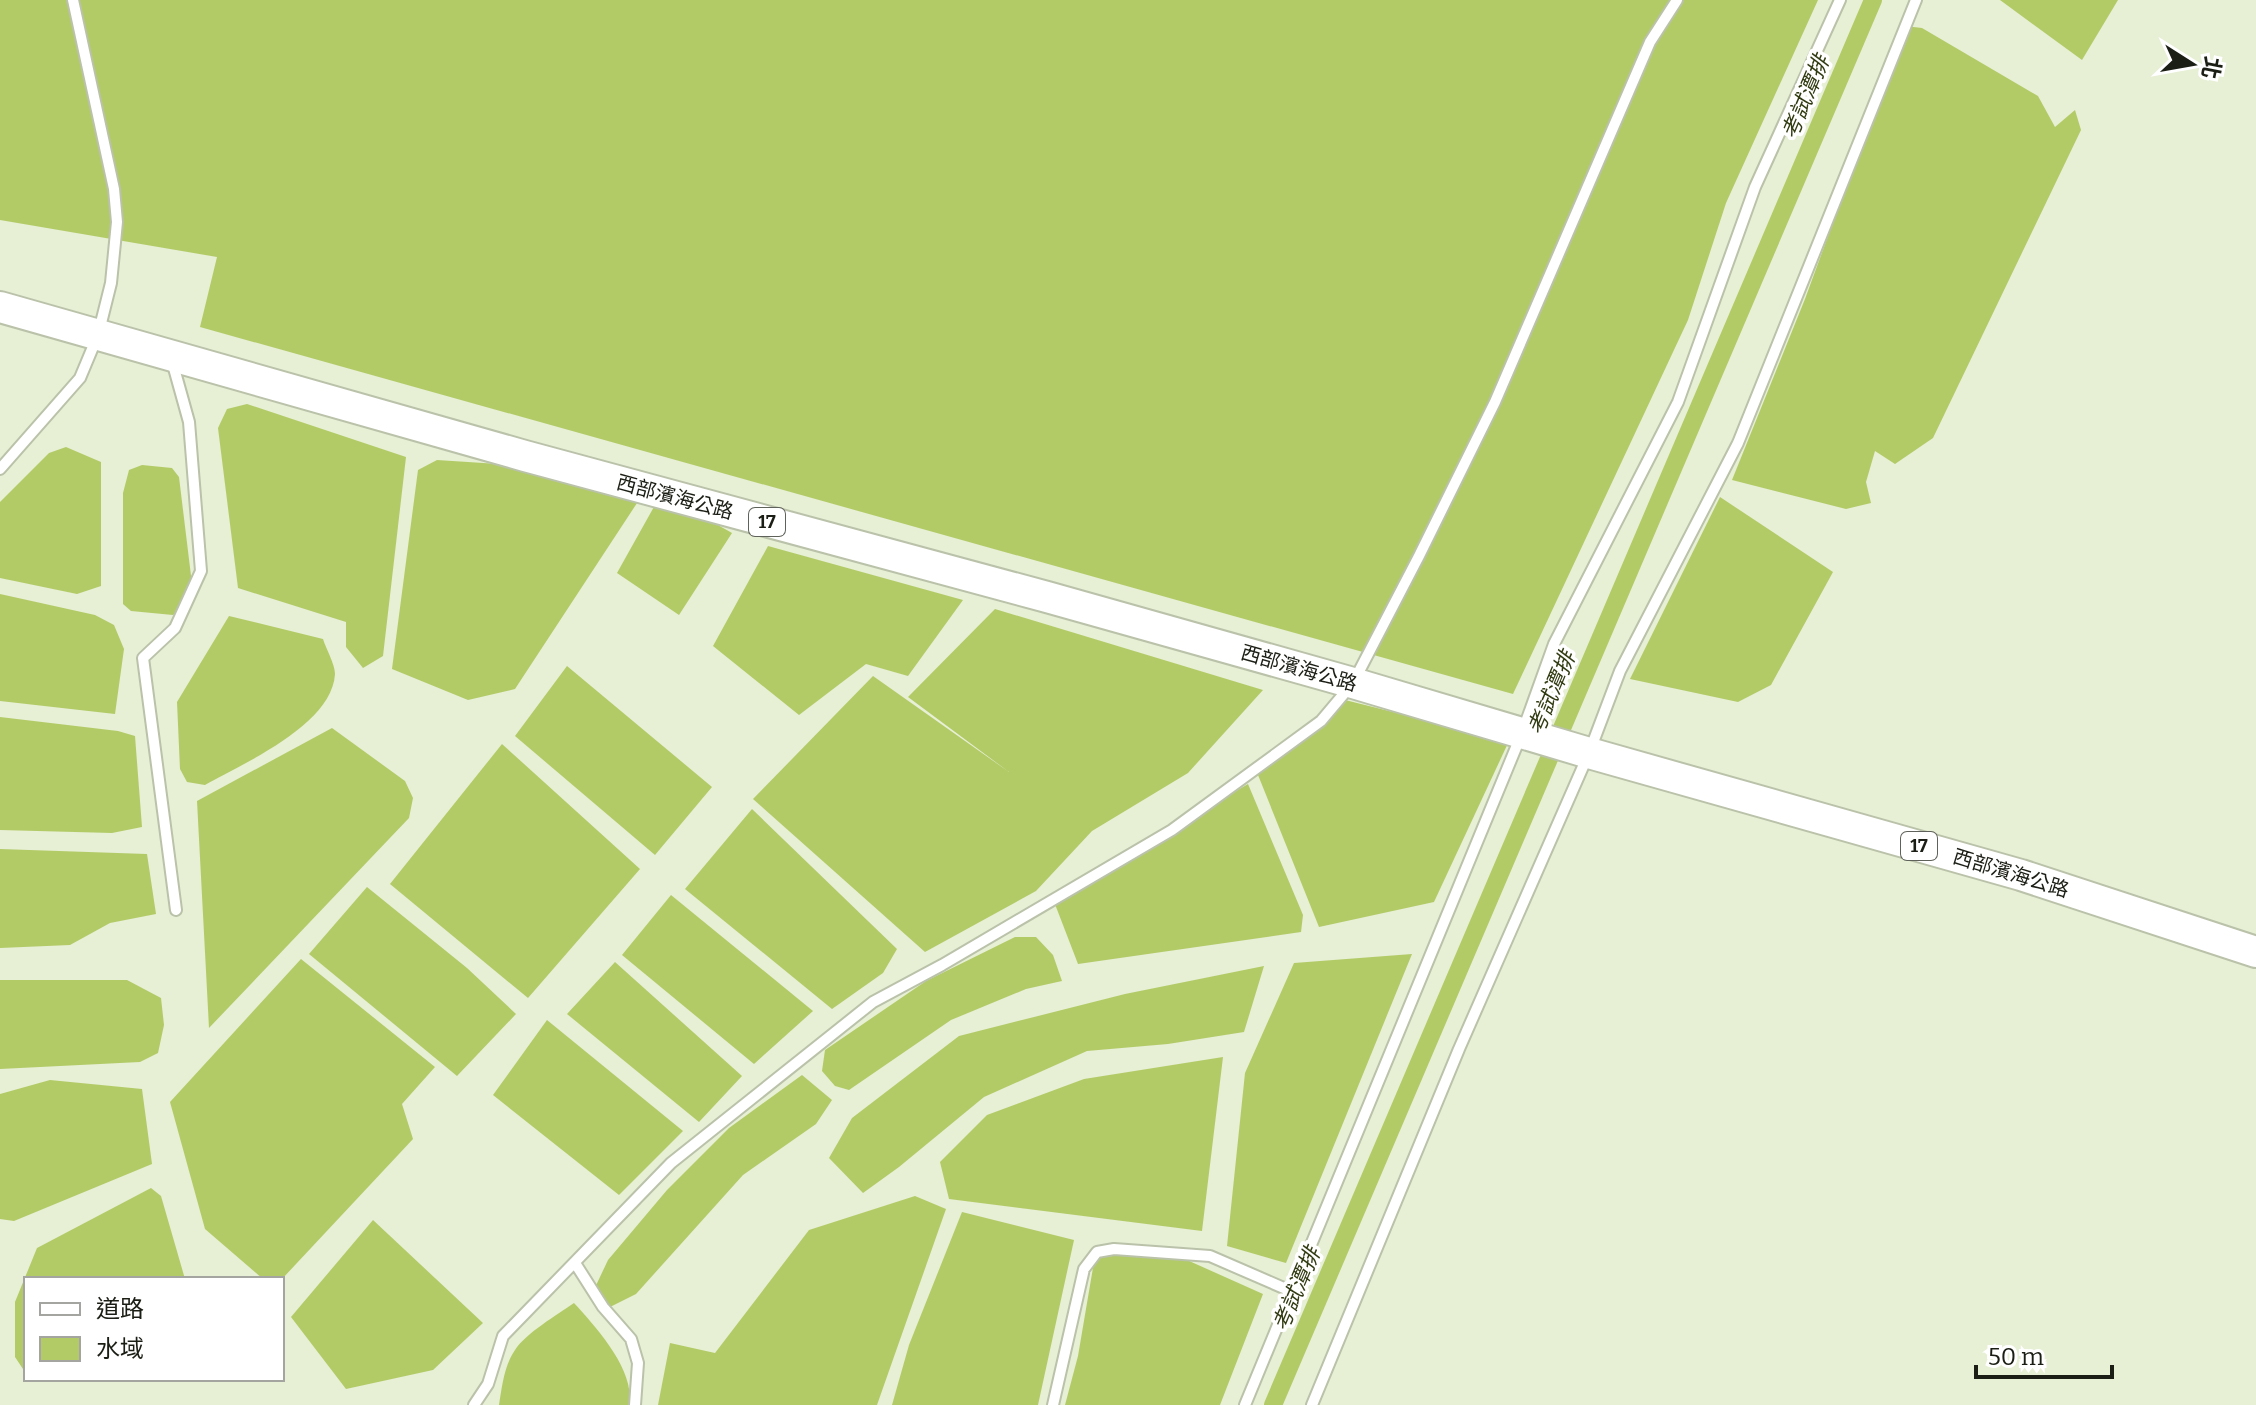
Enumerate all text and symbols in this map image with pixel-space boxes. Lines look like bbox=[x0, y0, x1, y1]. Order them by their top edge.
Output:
north arrow bbox=[2152, 24, 2232, 104]
water label: 考試潭排 bbox=[1776, 49, 1836, 143]
text: 北 bbox=[2196, 54, 2226, 81]
street label: 西部濱海公路 bbox=[614, 470, 736, 524]
road number: 17 bbox=[749, 508, 785, 536]
street label: 西部濱海公路 bbox=[1238, 640, 1360, 696]
water label: 考試潭排 bbox=[1522, 645, 1582, 739]
road number: 17 bbox=[1901, 832, 1937, 860]
street label: 西部濱海公路 bbox=[1950, 844, 2072, 902]
water label: 考試潭排 bbox=[1267, 1241, 1327, 1335]
legend bbox=[24, 1277, 284, 1381]
text: 道路 bbox=[96, 1295, 144, 1323]
scale bar bbox=[1976, 1329, 2112, 1379]
text: 水域 bbox=[96, 1335, 144, 1363]
text: 50 m bbox=[1988, 1343, 2044, 1371]

